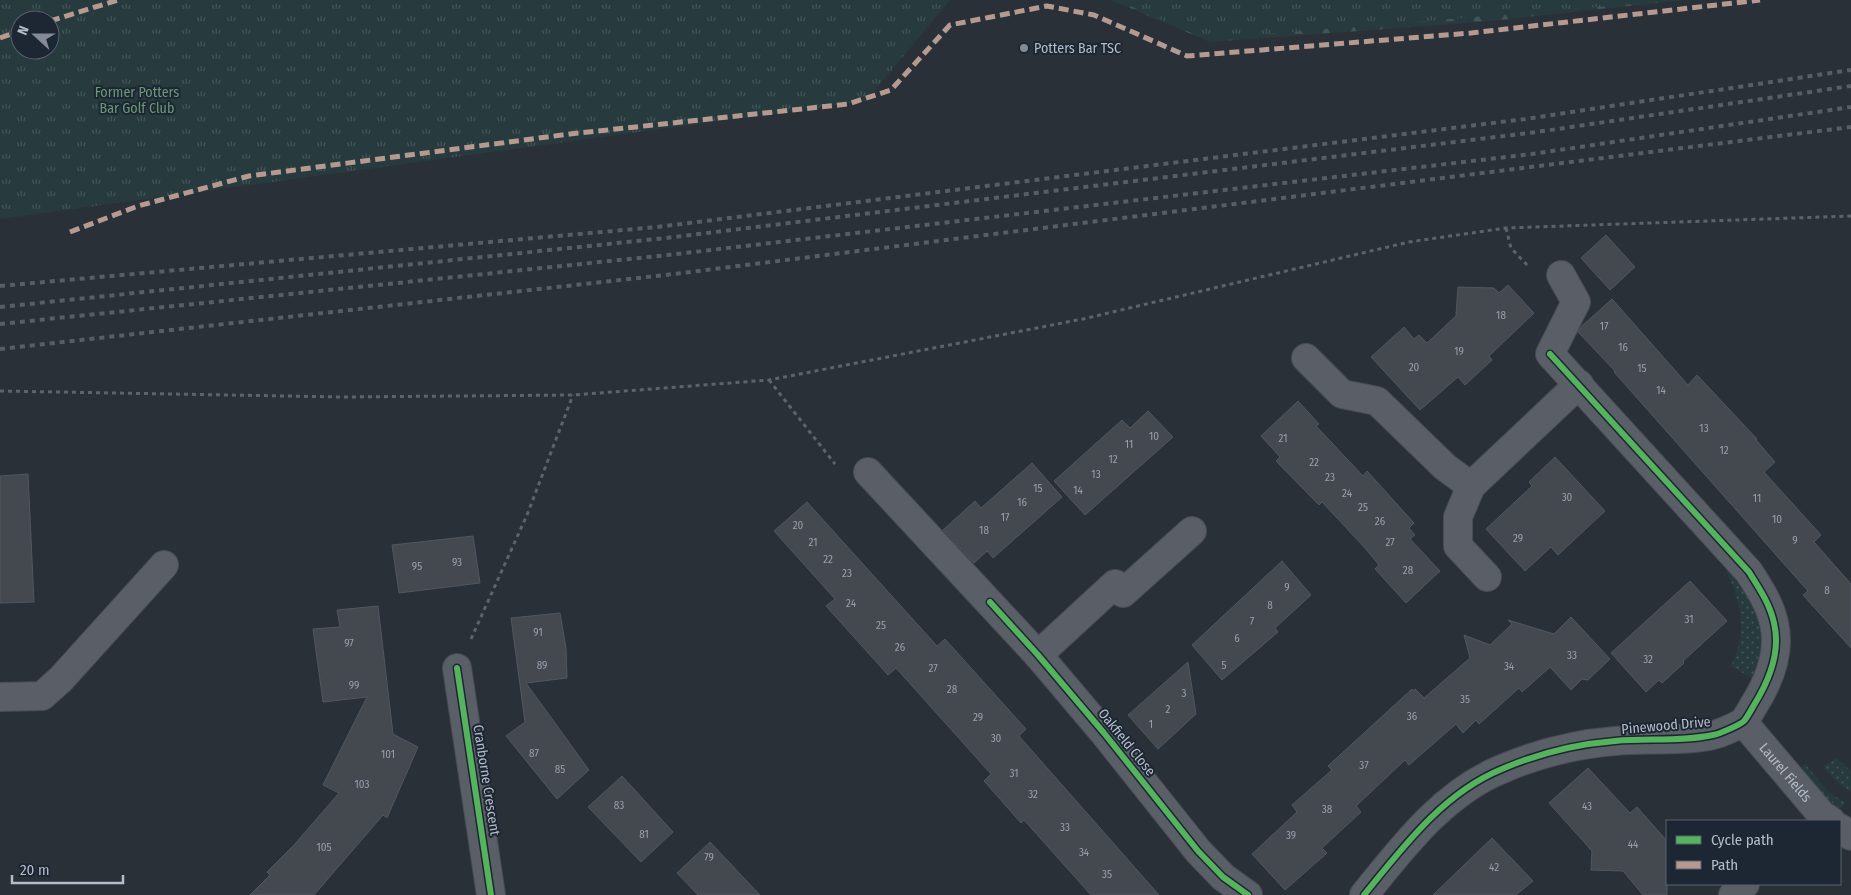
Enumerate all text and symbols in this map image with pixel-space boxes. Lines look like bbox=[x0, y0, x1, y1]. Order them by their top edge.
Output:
north arrow bbox=[10, 10, 60, 60]
text: N bbox=[14, 24, 33, 37]
place label: Potters Bar TSC bbox=[1034, 40, 1121, 57]
marker: Potters Bar TSC bbox=[1018, 42, 1030, 54]
park label: Former Potters Bar Golf Club bbox=[95, 84, 179, 117]
house number: 18 bbox=[1496, 309, 1506, 322]
house number: 17 bbox=[1600, 320, 1609, 333]
house number: 16 bbox=[1618, 341, 1628, 354]
house number: 19 bbox=[1454, 345, 1464, 358]
house number: 20 bbox=[1409, 361, 1420, 374]
house number: 15 bbox=[1637, 362, 1647, 375]
house number: 14 bbox=[1656, 384, 1666, 397]
house number: 13 bbox=[1699, 422, 1709, 435]
house number: 10 bbox=[1149, 430, 1159, 443]
house number: 21 bbox=[1279, 432, 1287, 445]
house number: 11 bbox=[1125, 438, 1133, 451]
house number: 12 bbox=[1719, 444, 1729, 457]
house number: 12 bbox=[1108, 453, 1118, 466]
house number: 22 bbox=[1309, 456, 1319, 469]
house number: 13 bbox=[1091, 468, 1101, 481]
house number: 23 bbox=[1325, 471, 1335, 484]
house number: 15 bbox=[1033, 482, 1043, 495]
house number: 14 bbox=[1073, 484, 1083, 497]
house number: 24 bbox=[1342, 487, 1353, 500]
house number: 30 bbox=[1562, 491, 1573, 504]
house number: 11 bbox=[1753, 492, 1761, 505]
house number: 16 bbox=[1017, 496, 1027, 509]
house number: 25 bbox=[1358, 501, 1368, 514]
house number: 17 bbox=[1001, 511, 1010, 524]
house number: 10 bbox=[1772, 513, 1782, 526]
house number: 26 bbox=[1375, 515, 1386, 528]
house number: 20 bbox=[793, 519, 804, 532]
house number: 18 bbox=[979, 524, 989, 537]
house number: 29 bbox=[1513, 532, 1523, 545]
house number: 9 bbox=[1792, 534, 1798, 547]
house number: 21 bbox=[809, 536, 817, 549]
house number: 27 bbox=[1385, 536, 1395, 549]
house number: 22 bbox=[823, 553, 833, 566]
house number: 93 bbox=[452, 556, 462, 569]
house number: 95 bbox=[412, 560, 422, 573]
house number: 28 bbox=[1403, 564, 1414, 577]
house number: 23 bbox=[842, 567, 852, 580]
house number: 9 bbox=[1284, 581, 1290, 594]
house number: 8 bbox=[1824, 584, 1830, 597]
house number: 24 bbox=[846, 597, 857, 610]
house number: 8 bbox=[1267, 599, 1273, 612]
house number: 31 bbox=[1685, 613, 1694, 626]
house number: 7 bbox=[1250, 615, 1255, 628]
house number: 25 bbox=[876, 619, 886, 632]
house number: 91 bbox=[533, 626, 543, 639]
house number: 6 bbox=[1234, 632, 1240, 645]
house number: 97 bbox=[344, 637, 354, 650]
house number: 26 bbox=[895, 641, 906, 654]
house number: 33 bbox=[1567, 649, 1577, 662]
house number: 32 bbox=[1643, 653, 1653, 666]
house number: 89 bbox=[537, 659, 547, 672]
house number: 5 bbox=[1221, 659, 1227, 672]
house number: 34 bbox=[1504, 660, 1515, 673]
house number: 27 bbox=[928, 662, 938, 675]
house number: 99 bbox=[349, 679, 359, 692]
house number: 28 bbox=[947, 683, 958, 696]
house number: 3 bbox=[1182, 687, 1187, 700]
house number: 35 bbox=[1460, 693, 1470, 706]
house number: 2 bbox=[1166, 703, 1171, 716]
street label: Oakfield Close bbox=[1094, 705, 1159, 779]
house number: 36 bbox=[1407, 710, 1418, 723]
house number: 29 bbox=[973, 711, 983, 724]
street label: Pinewood Drive bbox=[1621, 713, 1711, 738]
house number: 1 bbox=[1149, 718, 1153, 731]
street label: Cranborne Crescent bbox=[469, 724, 504, 837]
house number: 30 bbox=[991, 732, 1002, 745]
street label: Laurel Fields bbox=[1756, 740, 1815, 806]
house number: 87 bbox=[529, 747, 539, 760]
house number: 101 bbox=[381, 748, 395, 761]
house number: 37 bbox=[1359, 759, 1369, 772]
house number: 85 bbox=[555, 763, 565, 776]
house number: 31 bbox=[1010, 767, 1019, 780]
house number: 103 bbox=[355, 778, 369, 791]
house number: 32 bbox=[1028, 788, 1038, 801]
house number: 83 bbox=[614, 799, 624, 812]
house number: 43 bbox=[1582, 800, 1592, 813]
house number: 38 bbox=[1322, 803, 1333, 816]
legend bbox=[1666, 820, 1841, 885]
house number: 33 bbox=[1060, 821, 1070, 834]
house number: 81 bbox=[639, 828, 649, 841]
house number: 39 bbox=[1286, 829, 1296, 842]
text: Cycle path bbox=[1711, 831, 1774, 849]
house number: 44 bbox=[1628, 838, 1639, 851]
house number: 105 bbox=[316, 841, 332, 854]
house number: 34 bbox=[1079, 846, 1090, 859]
house number: 79 bbox=[704, 851, 714, 864]
scale bar bbox=[12, 852, 124, 884]
text: Path bbox=[1711, 856, 1738, 874]
text: 20 m bbox=[20, 861, 50, 879]
house number: 42 bbox=[1489, 861, 1499, 874]
house number: 35 bbox=[1102, 868, 1112, 881]

